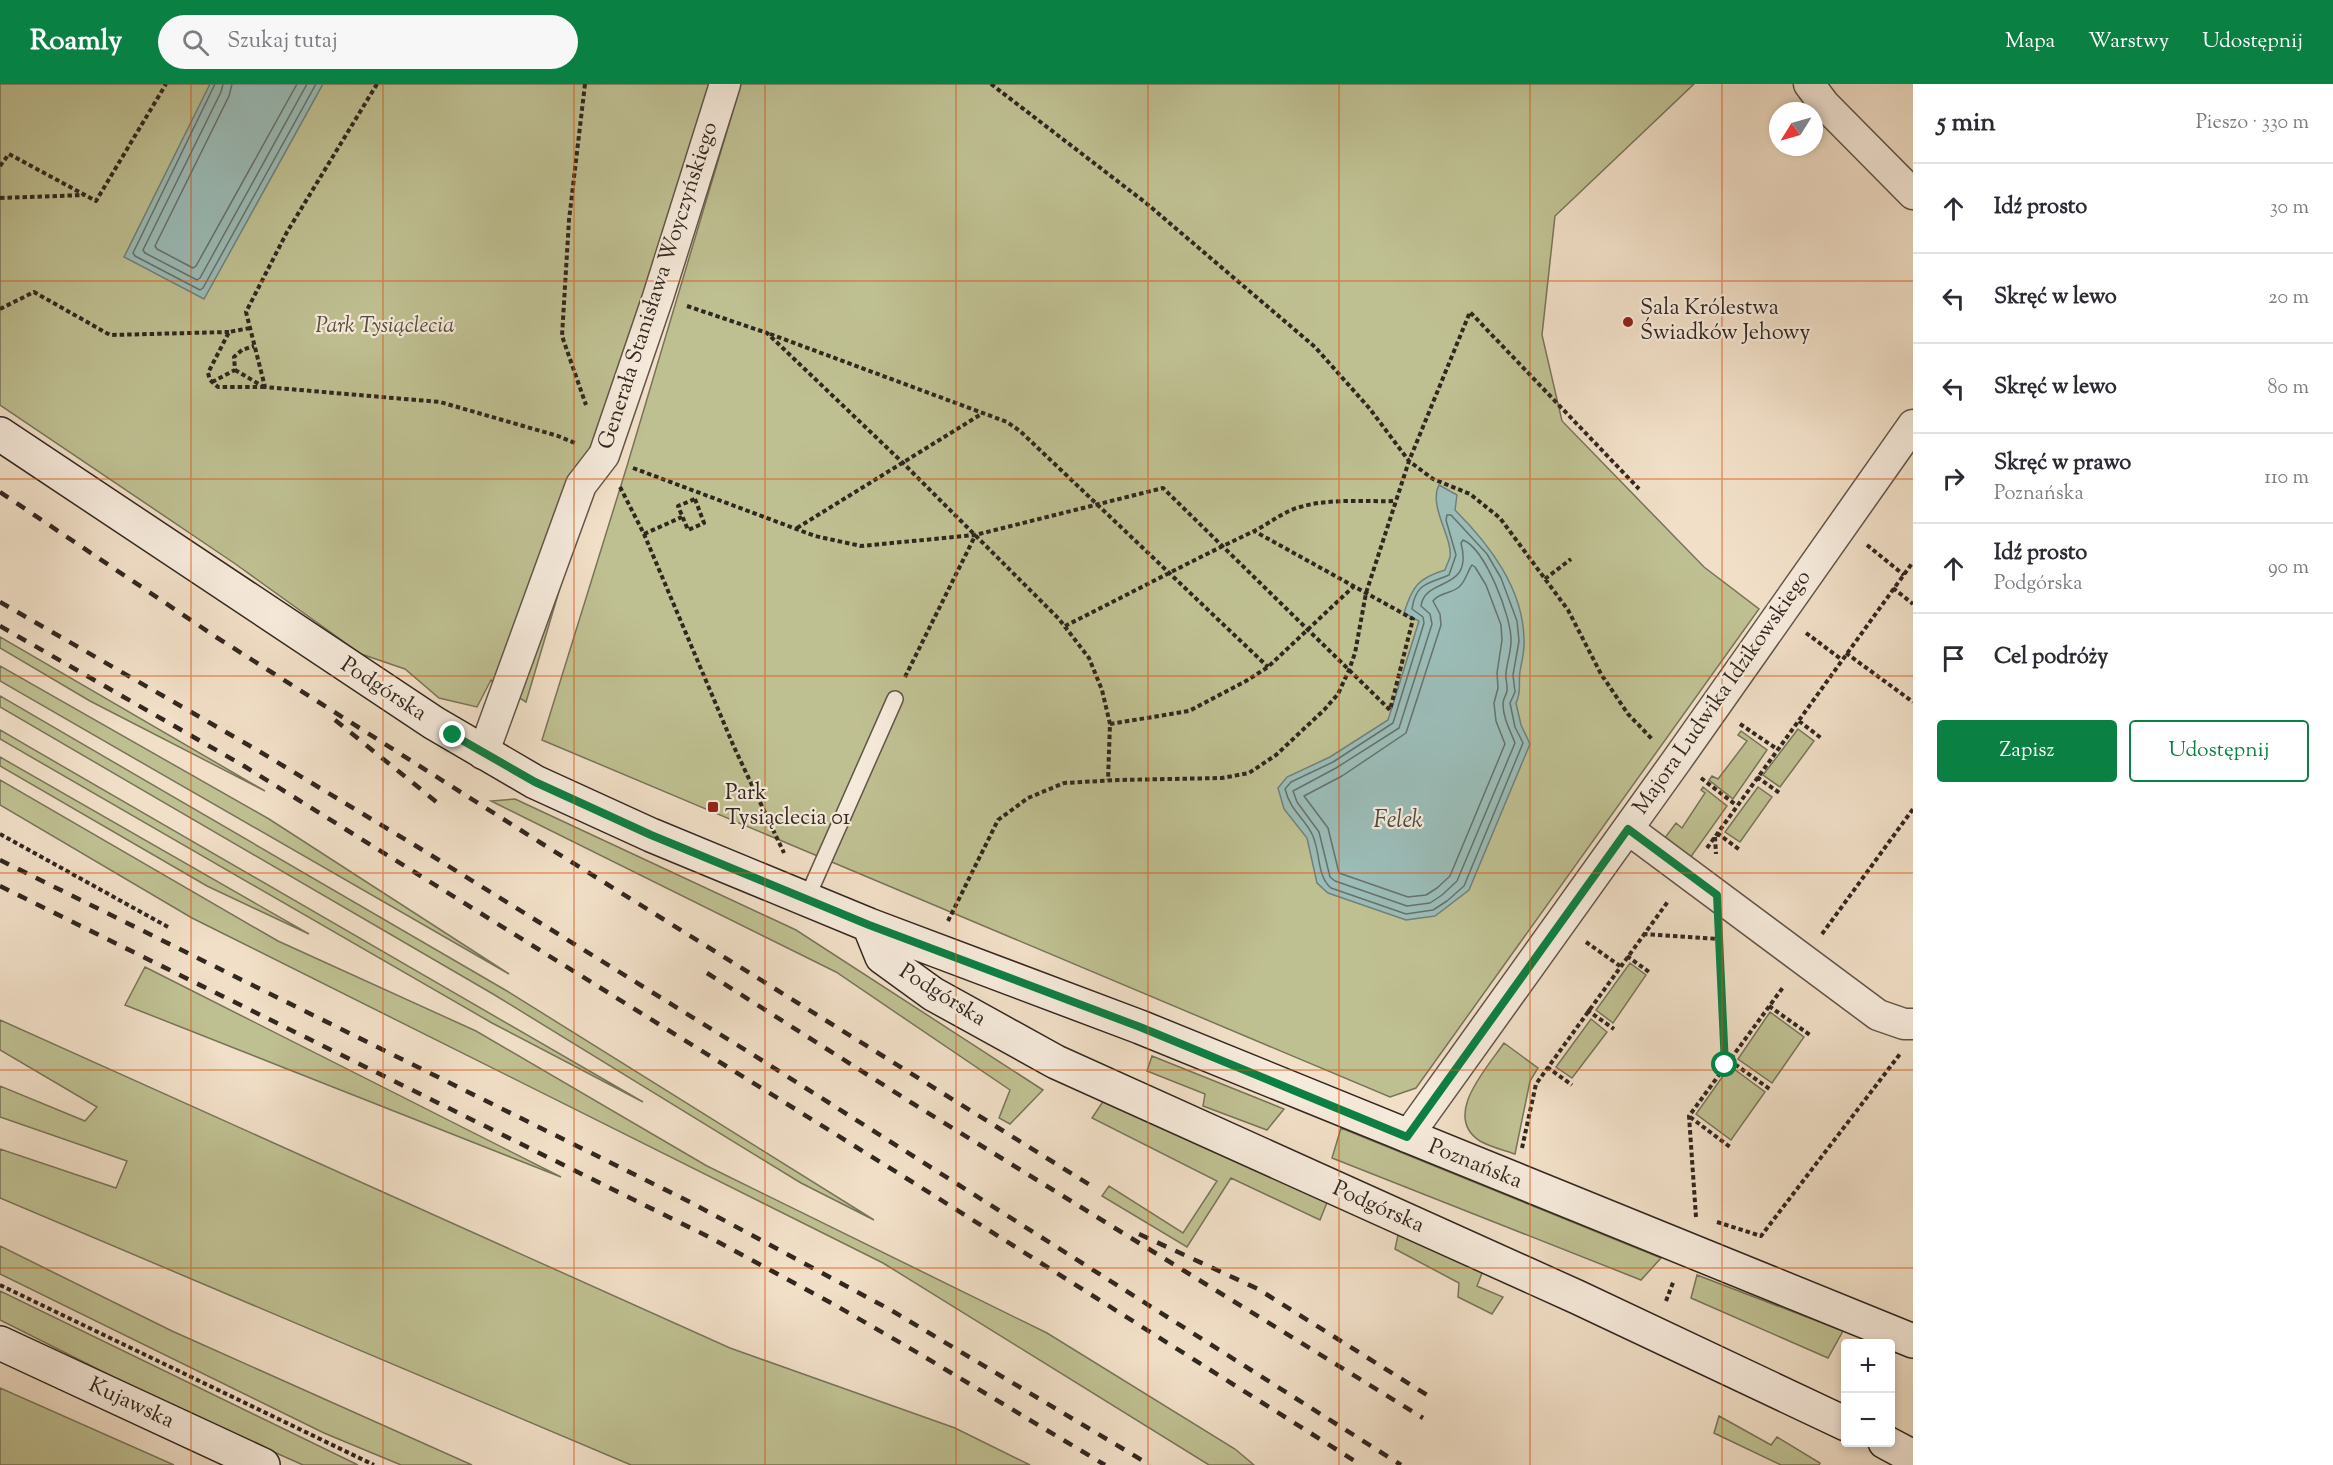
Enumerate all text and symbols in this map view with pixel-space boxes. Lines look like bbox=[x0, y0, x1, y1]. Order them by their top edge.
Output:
search box bbox=[158, 15, 578, 69]
text: Roamly bbox=[30, 22, 122, 62]
icon: search bbox=[179, 26, 212, 59]
text: Szukaj tutaj bbox=[227, 26, 338, 58]
text: Mapa bbox=[2005, 27, 2055, 57]
text: Warstwy bbox=[2088, 27, 2169, 57]
text: Udostępnij bbox=[2202, 27, 2303, 57]
north arrow bbox=[1769, 102, 1823, 156]
text: 5 min bbox=[1937, 105, 1996, 142]
text: Pieszo · 330 m bbox=[2196, 109, 2309, 138]
street label: Generała Stanisława Woyczyńskiego bbox=[591, 118, 727, 454]
icon: ahead bbox=[1937, 192, 1970, 225]
text: Idź prosto bbox=[1994, 192, 2087, 224]
text: 30 m bbox=[2270, 194, 2309, 223]
icon: left bbox=[1937, 282, 1970, 315]
text: Skręć w lewo bbox=[1994, 282, 2117, 314]
text: 20 m bbox=[2268, 284, 2309, 313]
place label: Sala Królestwa Świadków Jehowy bbox=[1640, 293, 1810, 350]
park label: Park Tysiąclecia bbox=[316, 311, 454, 343]
marker: Sala Królestwa Świadków Jehowy bbox=[1621, 315, 1635, 329]
icon: left bbox=[1937, 372, 1970, 405]
text: Skręć w lewo bbox=[1994, 372, 2117, 404]
text: 80 m bbox=[2268, 374, 2309, 403]
text: Skręć w prawo bbox=[1994, 448, 2131, 480]
icon: right bbox=[1937, 462, 1970, 495]
text: 110 m bbox=[2264, 464, 2309, 493]
text: Poznańska bbox=[1994, 480, 2084, 509]
text: Idź prosto bbox=[1994, 538, 2087, 570]
icon: ahead bbox=[1937, 552, 1970, 585]
text: 90 m bbox=[2268, 554, 2309, 583]
street label: Majora Ludwika Idzikowskiego bbox=[1626, 564, 1820, 822]
text: Podgórska bbox=[1994, 570, 2083, 599]
icon: arrive bbox=[1937, 642, 1970, 675]
text: Cel podróży bbox=[1994, 642, 2108, 674]
street label: Podgórska bbox=[333, 650, 433, 730]
button: Zapisz bbox=[1937, 720, 2117, 782]
button: Udostępnij bbox=[2129, 720, 2309, 782]
route end bbox=[439, 721, 465, 747]
place label: Park Tysiąclecia 01 bbox=[725, 778, 851, 835]
marker: Park Tysiąclecia 01 bbox=[706, 800, 720, 814]
water label: Felek bbox=[1373, 804, 1423, 838]
street label: Podgórska bbox=[892, 957, 992, 1035]
route start bbox=[1711, 1051, 1737, 1077]
street label: Poznańska bbox=[1423, 1132, 1527, 1198]
street label: Podgórska bbox=[1327, 1174, 1429, 1242]
map controls bbox=[1841, 1339, 1895, 1447]
button: + bbox=[1841, 1339, 1895, 1393]
street label: Kujawska bbox=[83, 1370, 179, 1438]
button: − bbox=[1841, 1393, 1895, 1447]

